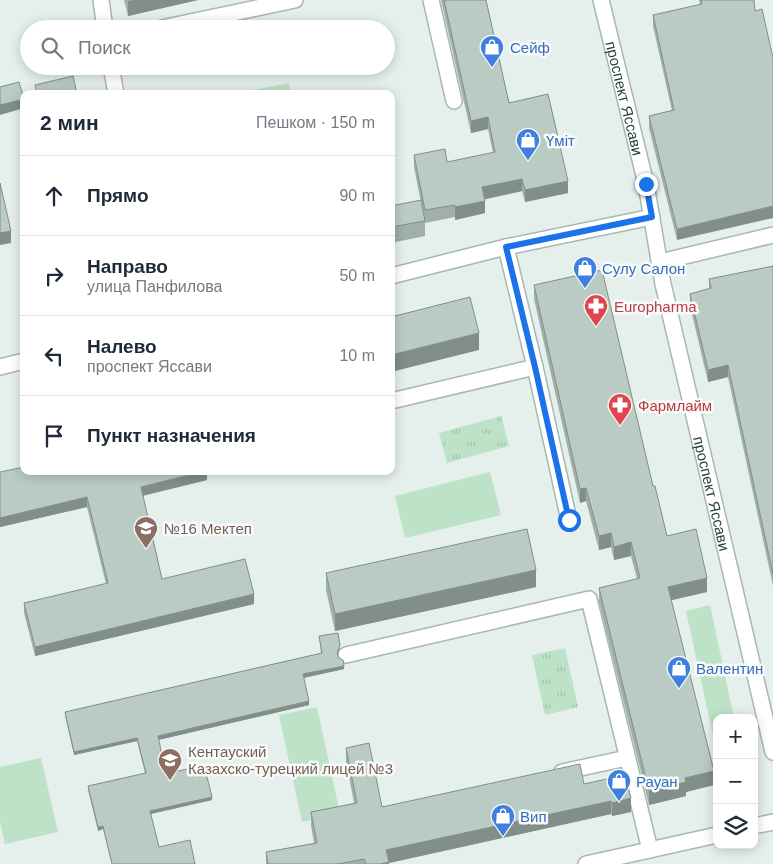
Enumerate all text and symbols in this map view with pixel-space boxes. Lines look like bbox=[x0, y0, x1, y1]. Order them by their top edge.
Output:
search box bbox=[20, 20, 395, 75]
icon: search bbox=[38, 34, 66, 62]
shop icon: Сейф bbox=[479, 34, 505, 68]
text: Поиск bbox=[78, 37, 131, 58]
place label: Сейф bbox=[510, 39, 550, 56]
street label: проспект Яссави bbox=[603, 39, 647, 157]
text: 2 мин bbox=[40, 111, 99, 134]
text: Пешком · 150 m bbox=[256, 114, 375, 131]
shop icon: Үміт bbox=[515, 127, 541, 161]
place label: Үміт bbox=[546, 132, 575, 149]
route end bbox=[635, 173, 658, 196]
icon: ahead bbox=[40, 182, 68, 210]
text: Прямо bbox=[87, 185, 149, 206]
text: 90 m bbox=[339, 187, 375, 204]
shop icon: Сулу Салон bbox=[572, 255, 598, 289]
text: Направо bbox=[87, 256, 168, 277]
place label: Сулу Салон bbox=[602, 260, 685, 277]
icon: right bbox=[40, 262, 68, 290]
text: 50 m bbox=[339, 267, 375, 284]
text: улица Панфилова bbox=[87, 278, 222, 295]
pharmacy icon: Europharma bbox=[583, 293, 609, 327]
place label: Europharma bbox=[614, 298, 697, 315]
text: Налево bbox=[87, 336, 157, 357]
icon: left bbox=[40, 342, 68, 370]
text: 10 m bbox=[339, 347, 375, 364]
text: проспект Яссави bbox=[87, 358, 212, 375]
pharmacy icon: Фармлайм bbox=[607, 392, 633, 426]
place label: Фармлайм bbox=[638, 397, 712, 414]
icon: arrive bbox=[40, 422, 68, 450]
text: Пункт назначения bbox=[87, 425, 256, 446]
street label: проспект Яссави bbox=[691, 434, 734, 552]
route start bbox=[558, 509, 581, 532]
school or university icon: №16 Мектеп bbox=[133, 515, 159, 549]
place label: №16 Мектеп bbox=[164, 520, 252, 537]
shop icon: Валентин bbox=[666, 655, 692, 689]
place label: Валентин bbox=[696, 660, 763, 677]
map controls bbox=[713, 714, 758, 849]
button: + bbox=[713, 714, 758, 759]
place label: Кентауский Казахско-турецкий лицей №3 bbox=[188, 743, 393, 777]
school or university icon: Кентауский Казахско-турецкий лицей №3 bbox=[157, 747, 183, 781]
button: − bbox=[713, 759, 758, 804]
shop icon: Рауан bbox=[606, 768, 632, 802]
place label: Рауан bbox=[636, 773, 678, 790]
shop icon: Вип bbox=[490, 803, 516, 837]
button: layers bbox=[713, 804, 758, 849]
place label: Вип bbox=[520, 808, 547, 825]

